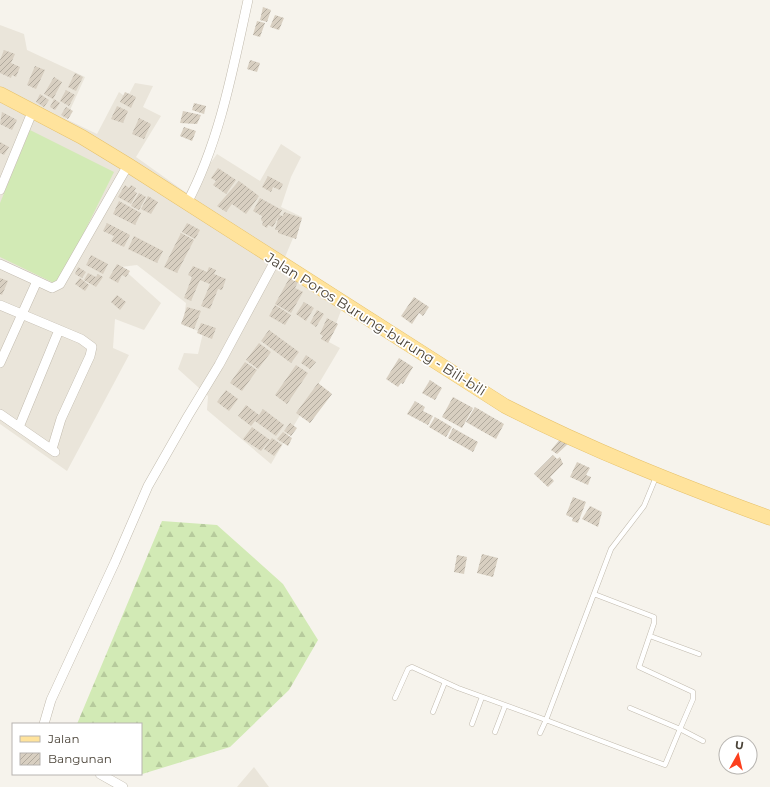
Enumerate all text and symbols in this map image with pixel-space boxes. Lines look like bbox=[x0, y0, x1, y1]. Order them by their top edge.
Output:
street label: Jalan Poros Burung-burung - Bili-bili bbox=[261, 248, 490, 400]
legend bbox=[12, 723, 142, 775]
text: Jalan bbox=[47, 731, 80, 746]
north arrow bbox=[718, 735, 758, 775]
text: U bbox=[734, 738, 745, 753]
text: Bangunan bbox=[48, 751, 112, 766]

